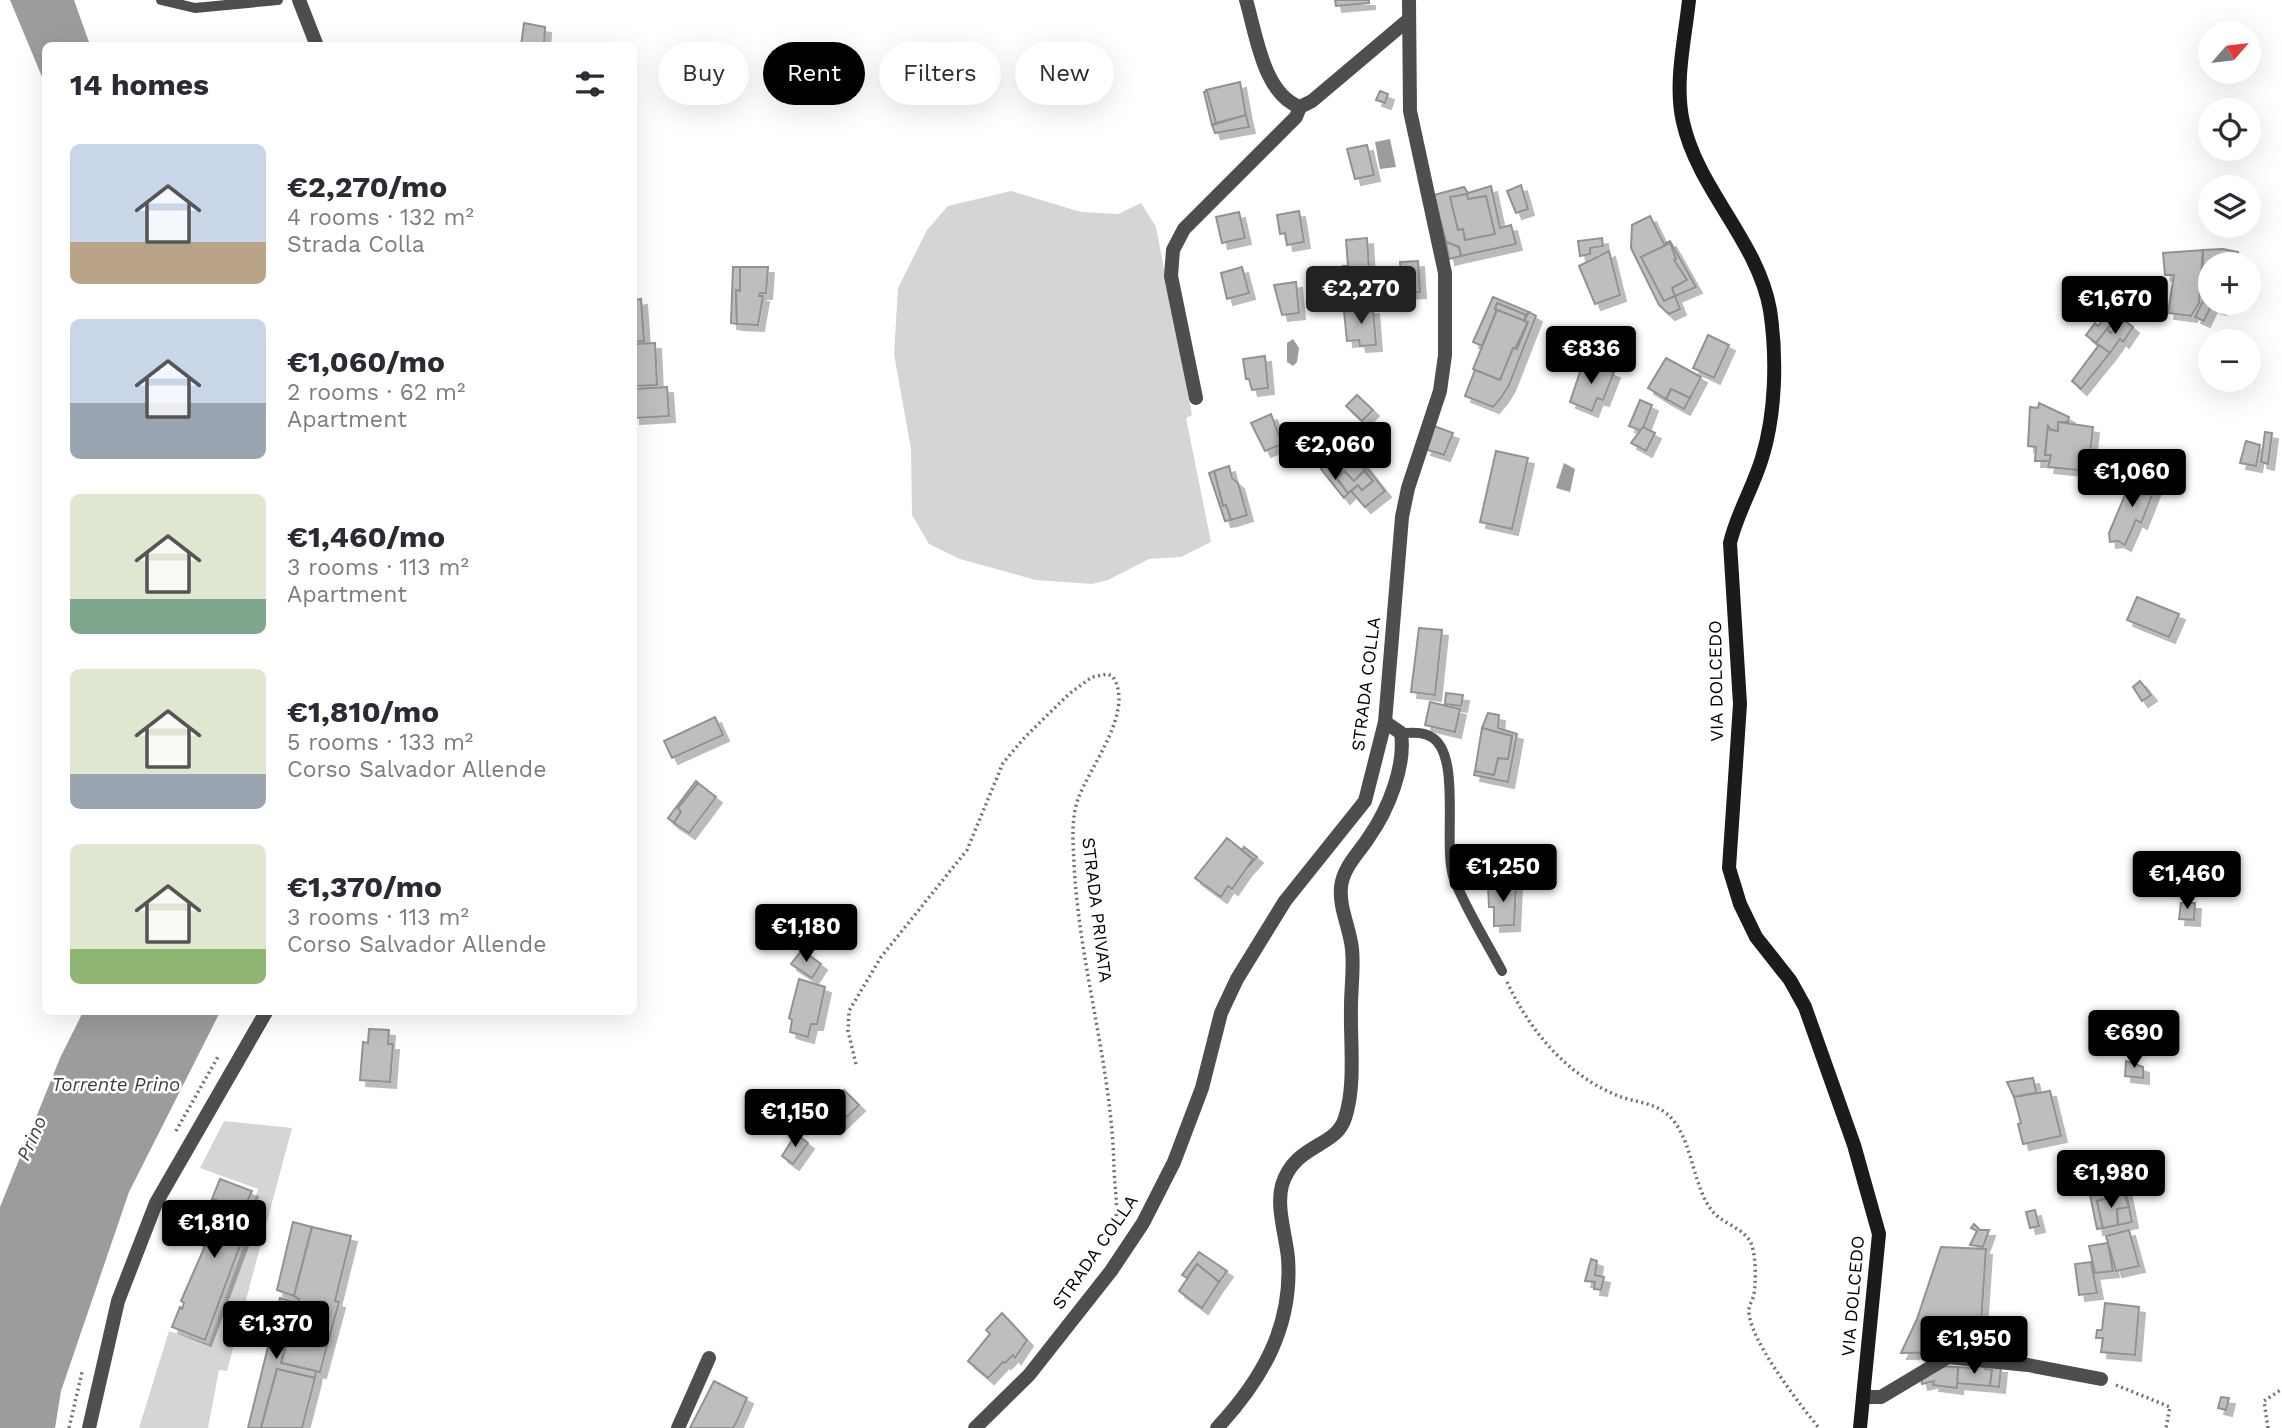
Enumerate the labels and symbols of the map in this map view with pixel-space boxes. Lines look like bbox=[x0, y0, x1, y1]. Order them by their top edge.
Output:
north arrow bbox=[2198, 21, 2261, 84]
pin: €2,270 bbox=[1304, 266, 1418, 326]
pin: €1,670 bbox=[2058, 276, 2172, 336]
pin: €836 bbox=[1550, 326, 1632, 386]
pin: €2,060 bbox=[1278, 422, 1392, 482]
pin: €1,060 bbox=[2075, 449, 2189, 509]
street label: STRADA COLLA bbox=[1347, 616, 1384, 752]
street label: VIA DOLCEDO bbox=[1704, 620, 1727, 742]
street label: STRADA PRIVATA bbox=[1078, 836, 1117, 984]
pin: €1,250 bbox=[1446, 844, 1560, 904]
pin: €1,460 bbox=[2130, 852, 2244, 911]
pin: €1,180 bbox=[749, 904, 863, 964]
pin: €690 bbox=[2093, 1010, 2175, 1070]
water label: Torrente Prino bbox=[52, 1073, 180, 1096]
pin: €1,150 bbox=[738, 1090, 852, 1149]
water label: Prino bbox=[11, 1112, 51, 1164]
pin: €1,980 bbox=[2054, 1150, 2168, 1210]
street label: STRADA COLLA bbox=[1047, 1190, 1142, 1313]
pin: €1,810 bbox=[157, 1200, 271, 1260]
street label: VIA DOLCEDO bbox=[1837, 1235, 1868, 1357]
pin: €1,370 bbox=[219, 1302, 333, 1361]
pin: €1,950 bbox=[1917, 1316, 2031, 1376]

